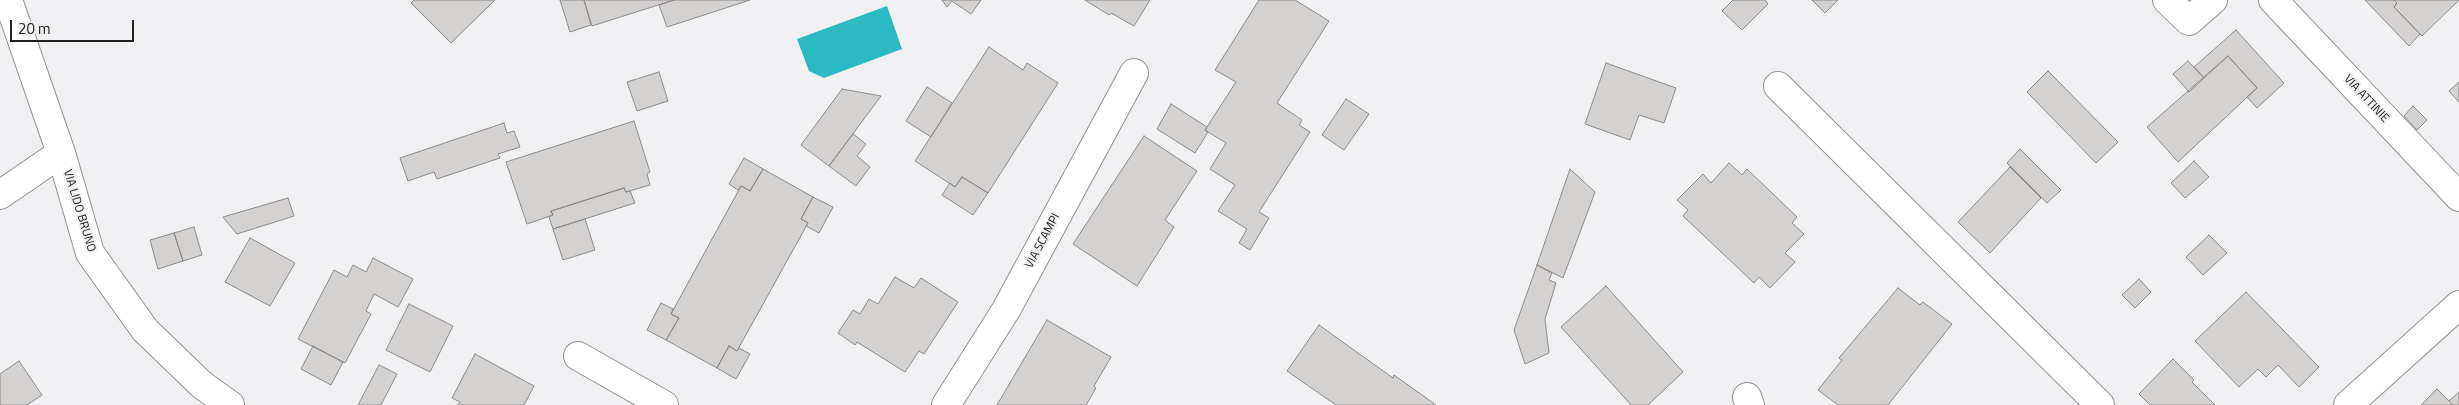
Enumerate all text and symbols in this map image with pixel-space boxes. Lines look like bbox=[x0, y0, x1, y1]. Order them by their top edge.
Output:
scale bar bbox=[12, 10, 136, 42]
text: 20 m bbox=[18, 17, 51, 40]
street label: VIA ATTINIE bbox=[2340, 72, 2392, 126]
street label: VIA LIDO BRUNO bbox=[60, 168, 98, 254]
street label: VIA SCAMPI bbox=[1023, 211, 1063, 271]

